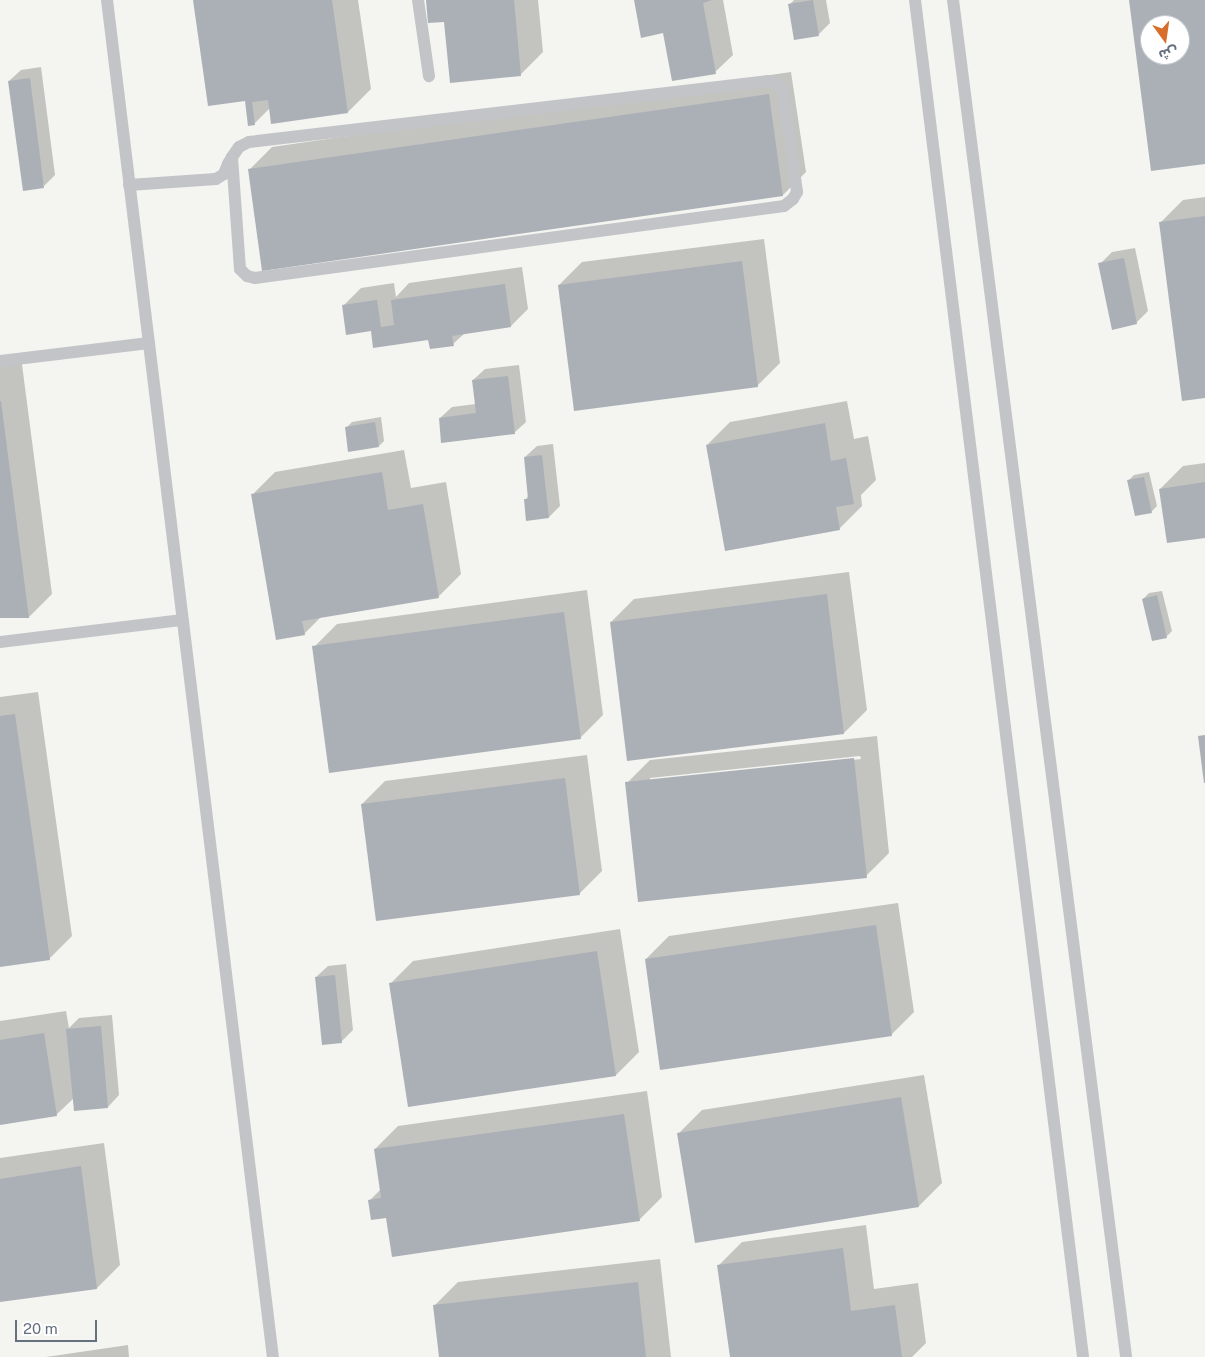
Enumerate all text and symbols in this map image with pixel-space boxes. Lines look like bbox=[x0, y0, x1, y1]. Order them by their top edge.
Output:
north arrow bbox=[1140, 15, 1190, 65]
text: ش bbox=[1157, 44, 1180, 64]
scale bar bbox=[18, 1310, 100, 1342]
text: 20 m bbox=[23, 1320, 58, 1337]

